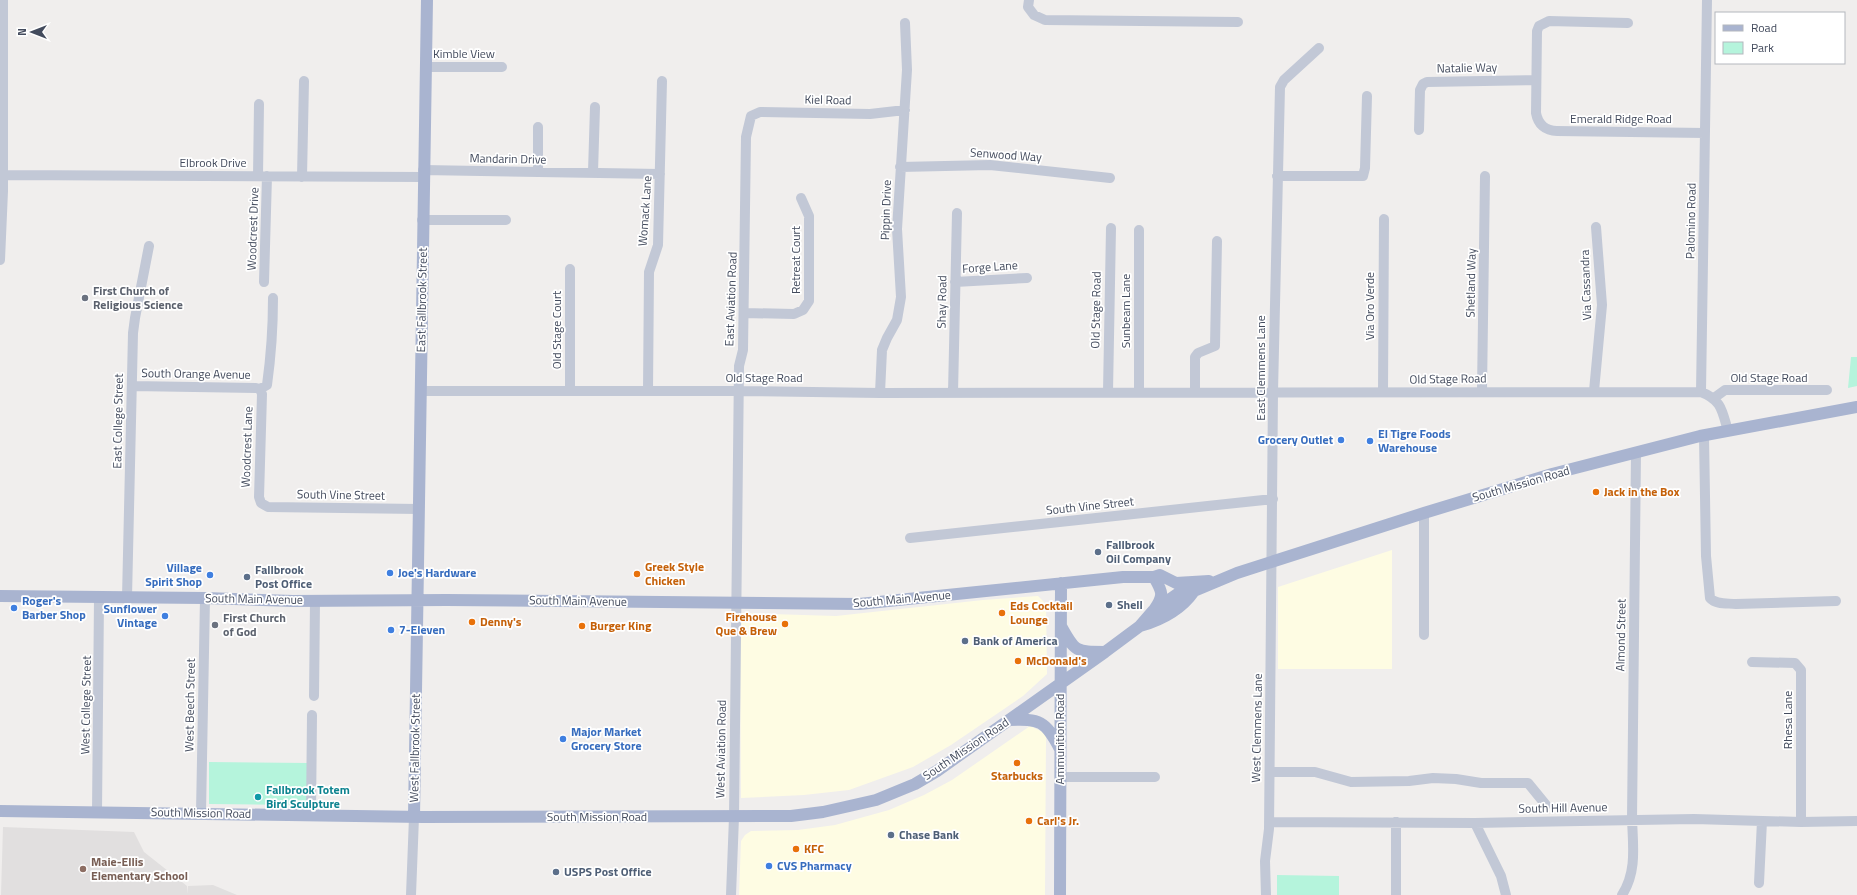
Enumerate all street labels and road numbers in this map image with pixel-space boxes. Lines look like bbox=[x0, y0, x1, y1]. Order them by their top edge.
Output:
street label: Kimble View bbox=[433, 44, 495, 63]
street label: Natalie Way bbox=[1437, 57, 1498, 78]
street label: Kiel Road bbox=[804, 90, 852, 109]
street label: Emerald Ridge Road bbox=[1570, 109, 1672, 128]
street label: Senwood Way bbox=[970, 143, 1043, 166]
street label: Mandarin Drive bbox=[469, 148, 547, 169]
street label: Elbrook Drive bbox=[179, 153, 247, 172]
street label: Womack Lane bbox=[633, 175, 656, 247]
street label: Pippin Drive bbox=[875, 179, 896, 240]
street label: Palomino Road bbox=[1680, 183, 1701, 259]
street label: Woodcrest Drive bbox=[242, 187, 263, 271]
street label: Retreat Court bbox=[786, 225, 805, 294]
street label: East Fallbrook Street bbox=[411, 247, 432, 353]
street label: Shetland Way bbox=[1460, 248, 1481, 318]
street label: Via Cassandra bbox=[1575, 249, 1596, 321]
street label: East Aviation Road bbox=[719, 251, 742, 347]
street label: Forge Lane bbox=[962, 255, 1018, 278]
street label: Old Stage Road bbox=[1085, 271, 1106, 349]
street label: Via Oro Verde bbox=[1360, 272, 1379, 340]
street label: Sunbeam Lane bbox=[1116, 274, 1135, 348]
street label: Shay Road bbox=[932, 275, 951, 329]
street label: Old Stage Court bbox=[547, 290, 566, 369]
street label: East Clemmens Lane bbox=[1251, 315, 1270, 421]
street label: South Orange Avenue bbox=[141, 363, 251, 384]
street label: Old Stage Road bbox=[725, 368, 803, 387]
street label: Old Stage Road bbox=[1409, 368, 1487, 389]
street label: Old Stage Road bbox=[1730, 368, 1808, 387]
street label: East College Street bbox=[107, 372, 128, 469]
street label: Woodcrest Lane bbox=[236, 406, 257, 488]
street label: South Mission Road bbox=[1470, 461, 1572, 506]
street label: South Vine Street bbox=[297, 484, 386, 505]
street label: South Vine Street bbox=[1045, 491, 1136, 520]
street label: South Main Avenue bbox=[852, 585, 952, 612]
street label: South Main Avenue bbox=[205, 588, 303, 609]
street label: South Main Avenue bbox=[529, 590, 627, 611]
street label: Almond Street bbox=[1610, 598, 1631, 671]
street label: West College Street bbox=[75, 655, 96, 755]
street label: West Beech Street bbox=[179, 657, 200, 752]
street label: West Clemmens Lane bbox=[1246, 673, 1267, 783]
street label: Rhesa Lane bbox=[1778, 691, 1797, 749]
street label: West Fallbrook Street bbox=[404, 693, 425, 803]
street label: Ammunition Road bbox=[1050, 694, 1069, 784]
street label: West Aviation Road bbox=[710, 700, 731, 798]
street label: South Mission Road bbox=[919, 713, 1013, 785]
street label: South Hill Avenue bbox=[1518, 797, 1608, 818]
street label: South Mission Road bbox=[151, 802, 251, 823]
street label: South Mission Road bbox=[547, 807, 647, 826]

